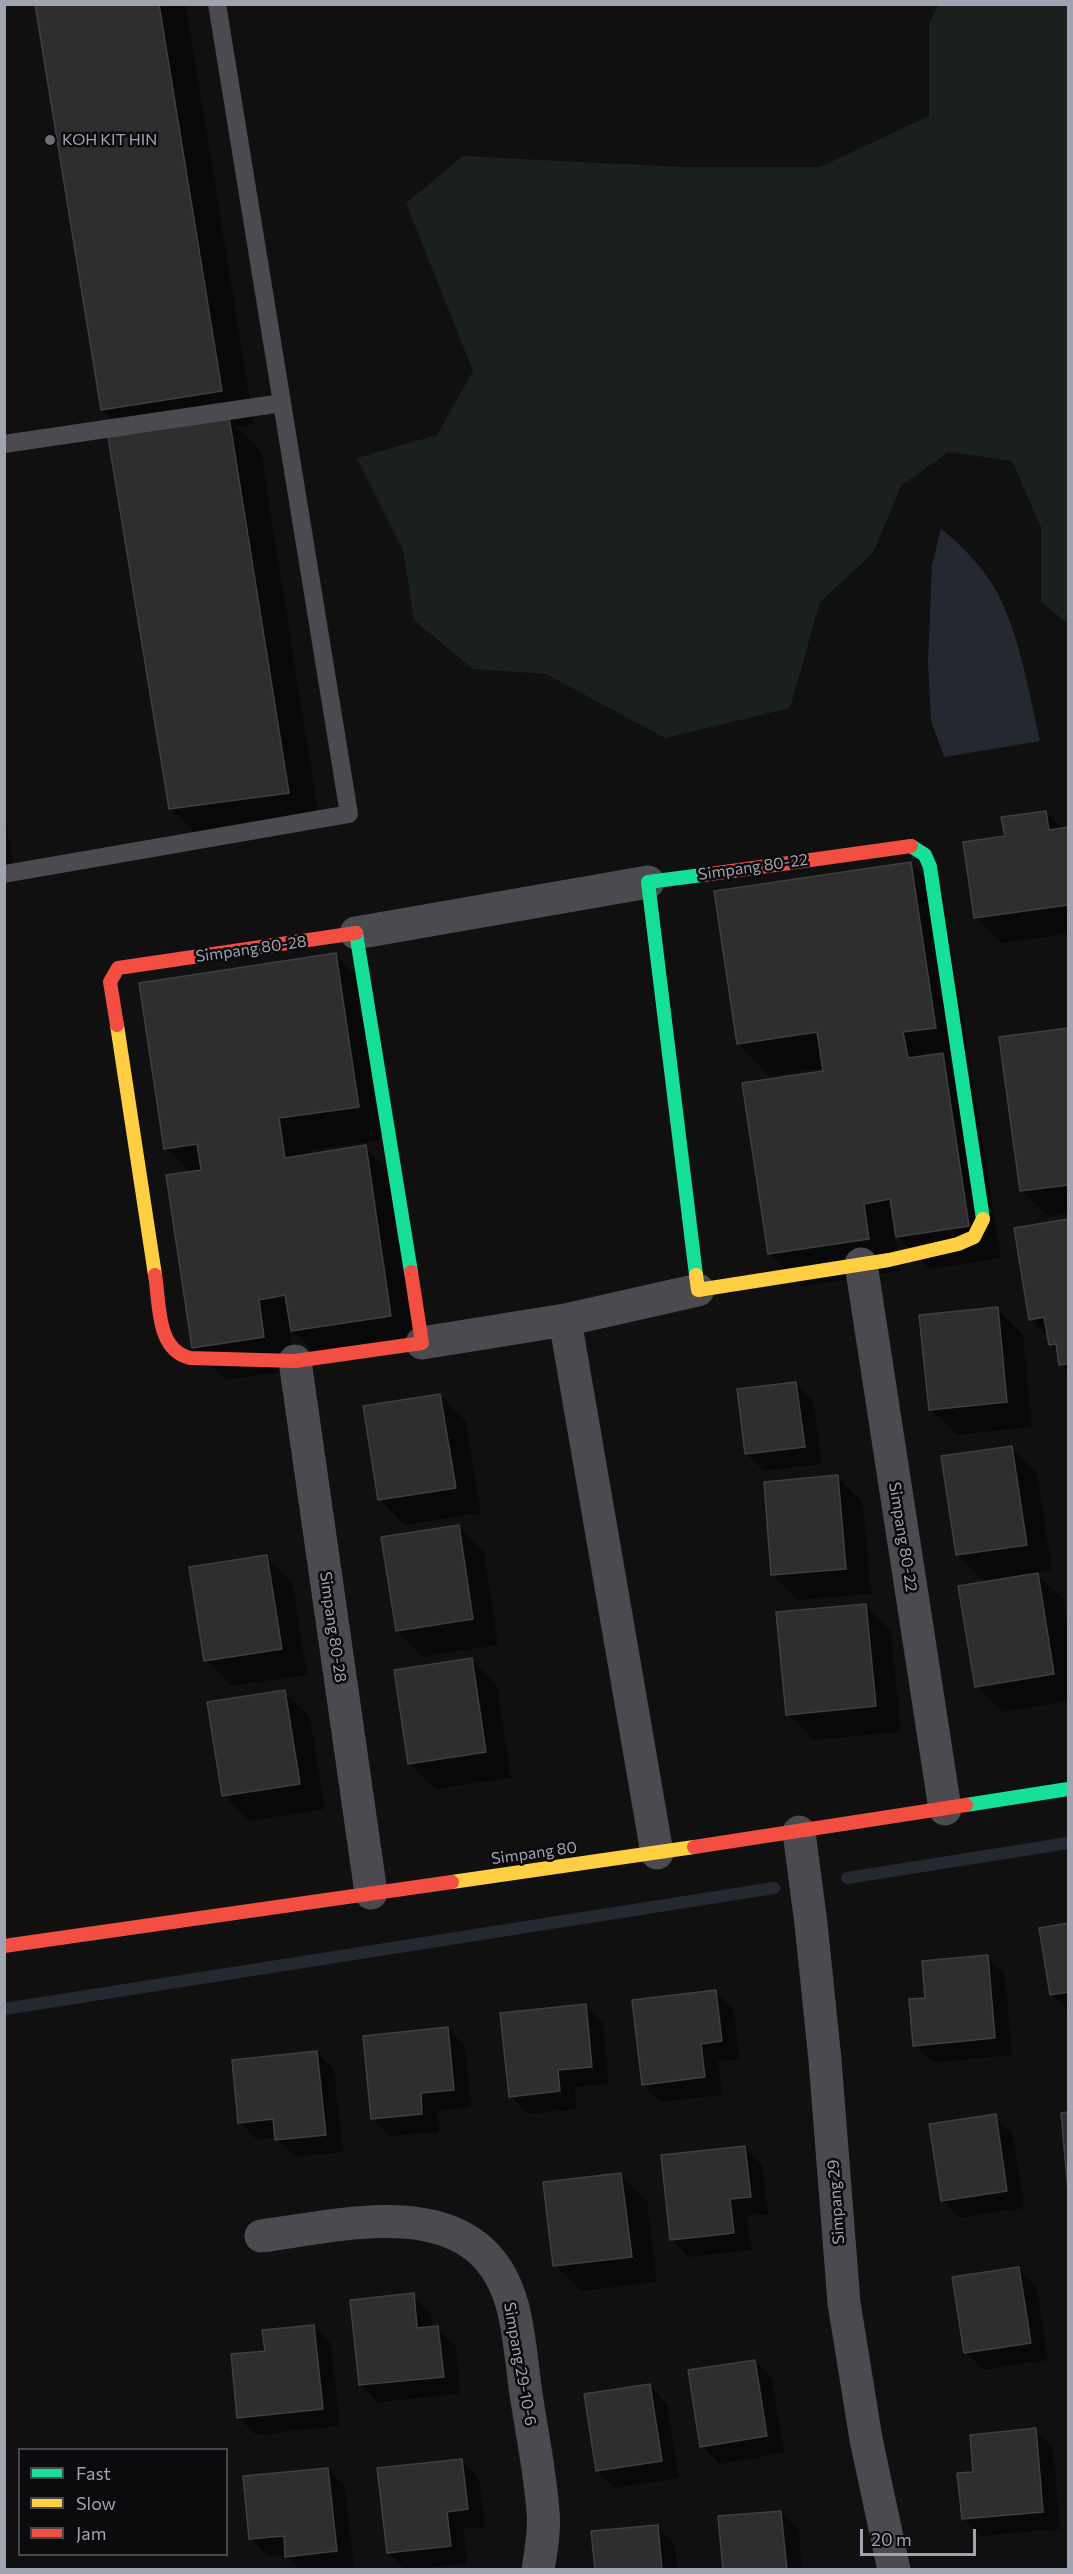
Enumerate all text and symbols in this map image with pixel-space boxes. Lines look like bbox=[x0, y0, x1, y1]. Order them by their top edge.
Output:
place label: KOH KIT HIN bbox=[62, 130, 157, 150]
marker: KOH KIT HIN bbox=[43, 133, 57, 147]
street label: Simpang 80-22 bbox=[697, 850, 809, 884]
street label: Simpang 80-28 bbox=[194, 932, 308, 966]
street label: Simpang 80-22 bbox=[885, 1481, 921, 1593]
street label: Simpang 80-28 bbox=[316, 1570, 350, 1684]
street label: Simpang 80 bbox=[490, 1837, 578, 1869]
street label: Simpang 29 bbox=[823, 2159, 849, 2245]
street label: Simpang 29-10-6 bbox=[500, 2301, 540, 2427]
legend bbox=[18, 2448, 228, 2556]
text: Fast bbox=[76, 2462, 111, 2484]
text: Slow bbox=[76, 2492, 116, 2514]
scale bar bbox=[863, 2517, 978, 2555]
text: Jam bbox=[76, 2522, 106, 2544]
text: 20 m bbox=[871, 2528, 912, 2550]

